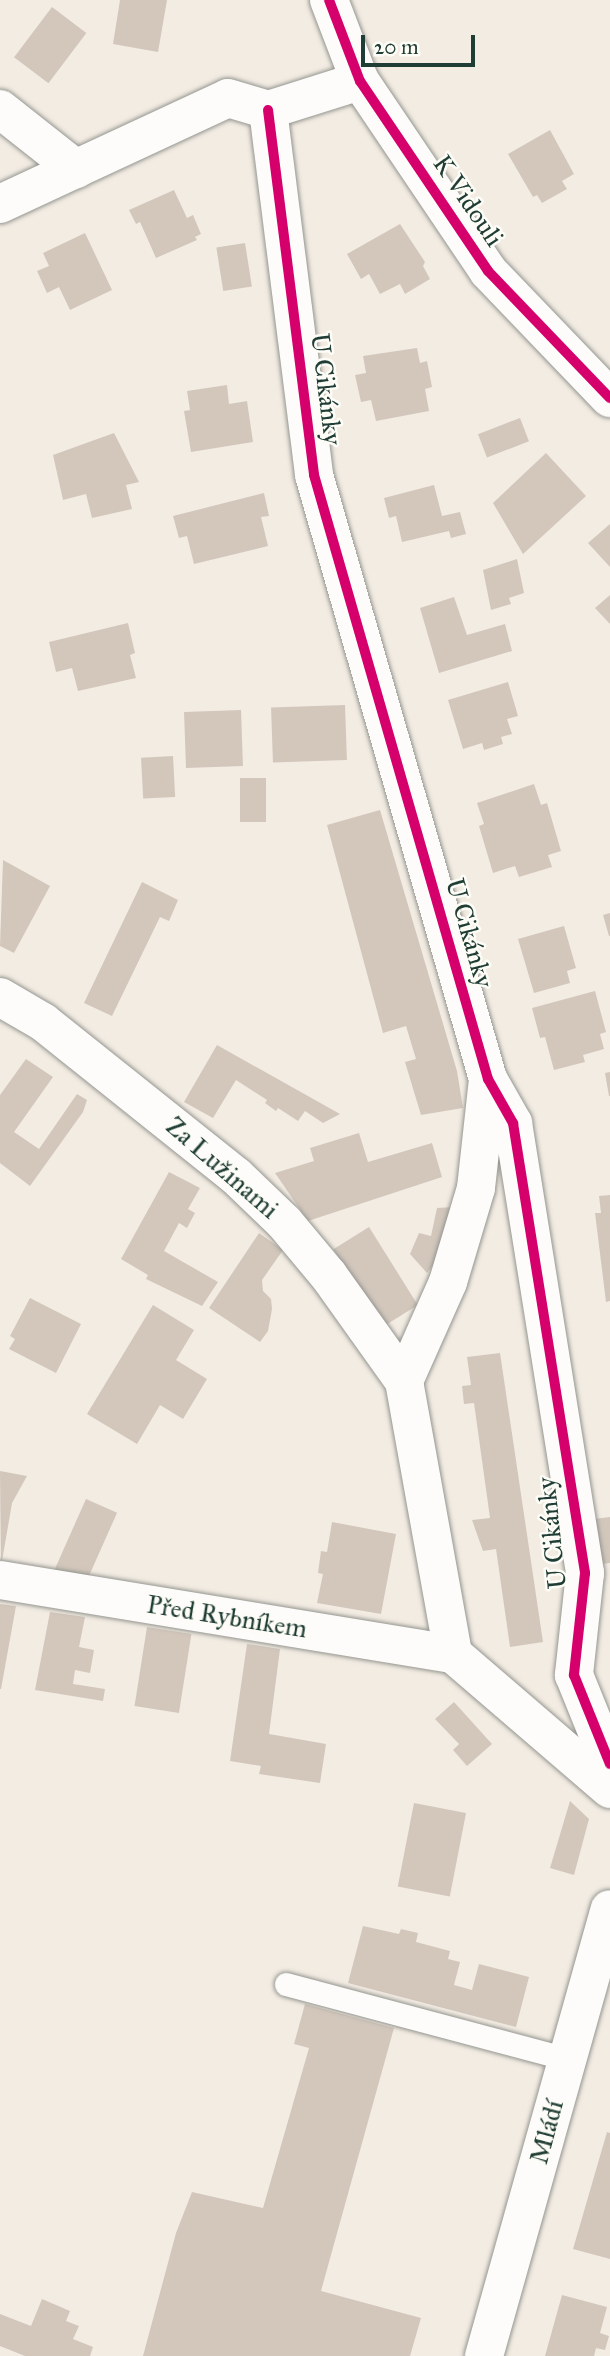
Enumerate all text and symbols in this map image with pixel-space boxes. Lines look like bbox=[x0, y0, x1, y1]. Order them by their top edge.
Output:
scale bar bbox=[365, 21, 479, 65]
text: 20 m bbox=[374, 34, 419, 60]
street label: K Vidouli bbox=[426, 149, 510, 253]
street label: U Cikánky bbox=[304, 331, 348, 447]
street label: U Cikánky bbox=[439, 875, 499, 991]
street label: Za Lužinami bbox=[159, 1111, 285, 1225]
street label: U Cikánky bbox=[531, 1475, 573, 1591]
street label: Před Rybníkem bbox=[145, 1589, 309, 1645]
street label: Mládí bbox=[524, 2097, 570, 2167]

